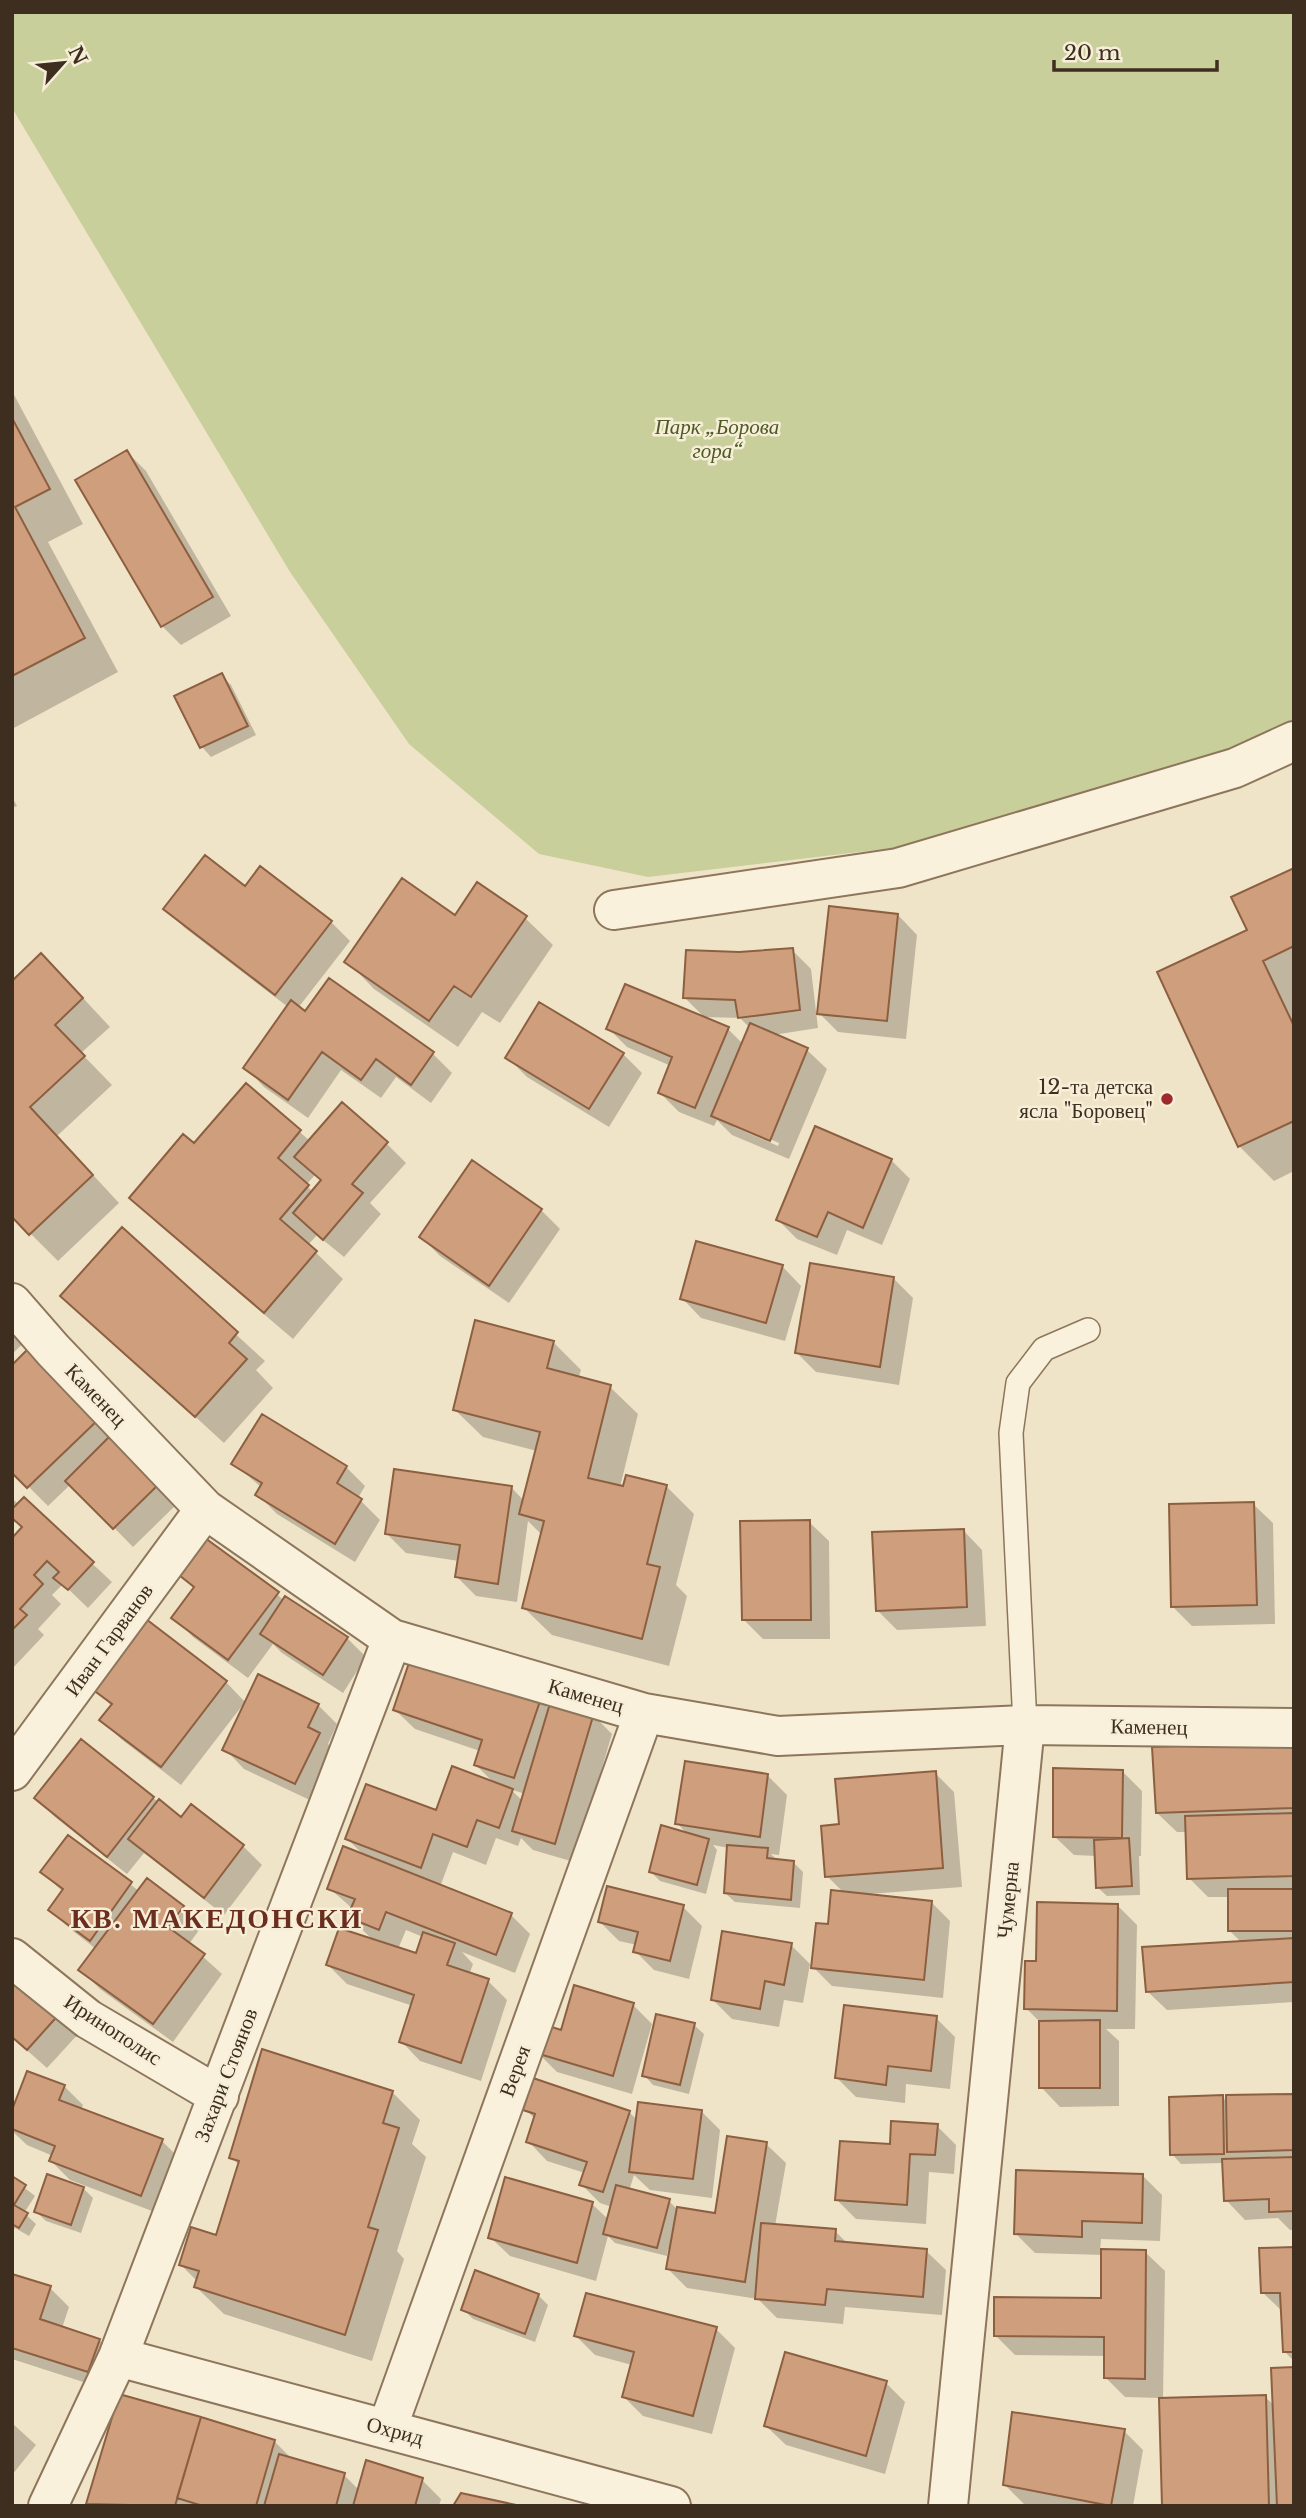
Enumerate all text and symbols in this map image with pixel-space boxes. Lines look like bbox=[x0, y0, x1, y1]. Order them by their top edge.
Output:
north arrow bbox=[28, 28, 98, 98]
scale bar bbox=[1054, 28, 1217, 72]
text: 20 m bbox=[1064, 40, 1121, 66]
text: N bbox=[63, 42, 92, 69]
park label: Парк „Борова гора“ bbox=[654, 414, 779, 464]
place label: 12-та детска ясла "Боровец" bbox=[1019, 1074, 1154, 1124]
marker: 12-та детска ясла "Боровец" bbox=[1159, 1091, 1175, 1107]
street label: Каменец bbox=[60, 1358, 132, 1432]
street label: Иван Гарванов bbox=[59, 1578, 159, 1702]
street label: Каменец bbox=[545, 1673, 627, 1719]
street label: Каменец bbox=[1110, 1713, 1188, 1741]
street label: Чумерна bbox=[991, 1859, 1025, 1940]
district label: КВ. МАКЕДОНСКИ bbox=[71, 1901, 363, 1936]
street label: Иринополис bbox=[59, 1989, 167, 2071]
street label: Захари Стоянов bbox=[189, 2004, 263, 2146]
street label: Верея bbox=[494, 2041, 536, 2100]
street label: Охрид bbox=[364, 2411, 427, 2451]

